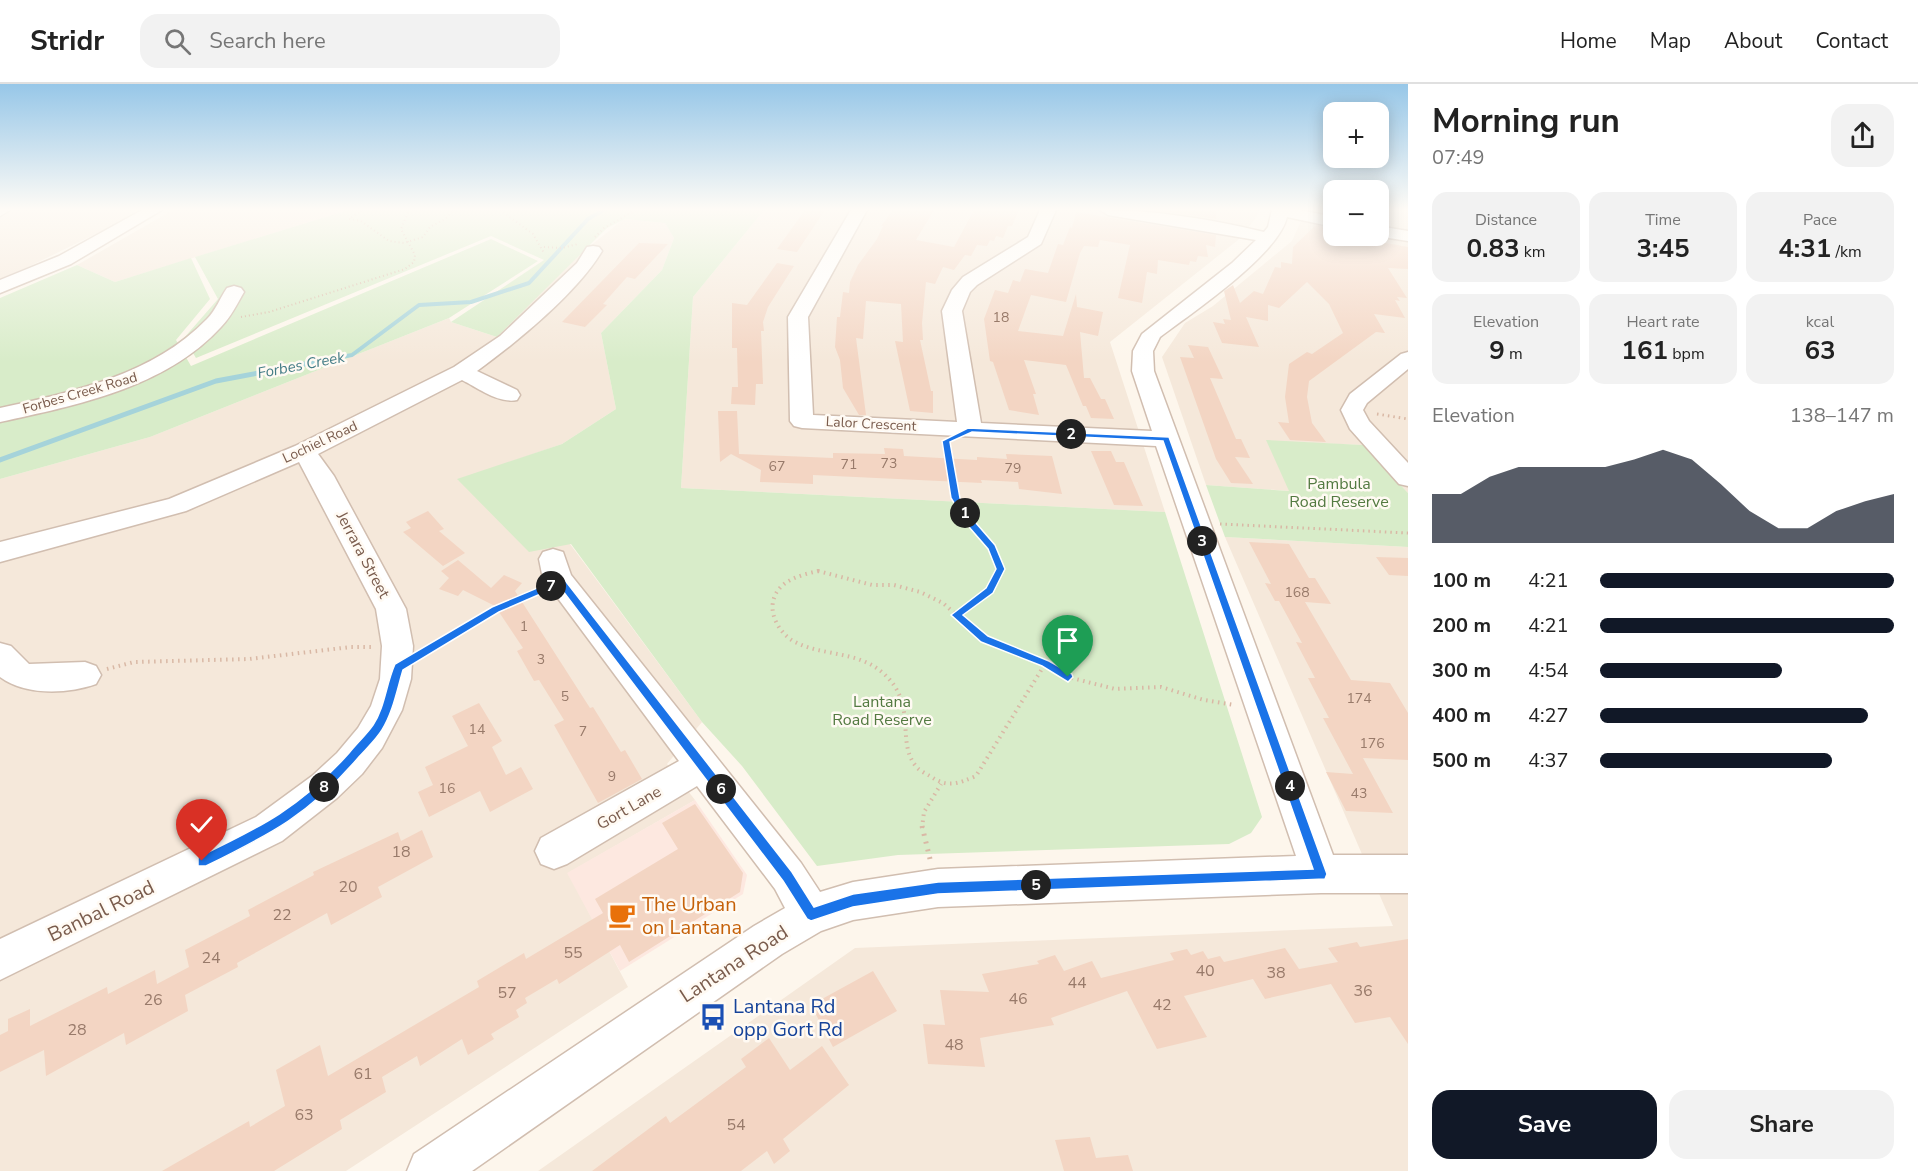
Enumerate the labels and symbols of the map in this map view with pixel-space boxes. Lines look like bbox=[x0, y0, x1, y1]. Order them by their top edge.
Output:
house number: 18 bbox=[993, 308, 1009, 327]
water label: Forbes Creek bbox=[256, 347, 347, 383]
street label: Forbes Creek Road bbox=[20, 368, 140, 418]
street label: Lalor Crescent bbox=[825, 412, 917, 436]
street label: Lochiel Road bbox=[279, 416, 361, 468]
pin: 2 bbox=[1056, 419, 1086, 449]
house number: 73 bbox=[881, 454, 897, 473]
house number: 71 bbox=[841, 455, 857, 474]
house number: 67 bbox=[769, 457, 785, 476]
house number: 79 bbox=[1005, 459, 1021, 478]
park label: Pambula Road Reserve bbox=[1289, 473, 1389, 513]
pin: 1 bbox=[950, 498, 980, 528]
street label: Jerrara Street bbox=[330, 507, 395, 603]
pin: 3 bbox=[1187, 526, 1217, 556]
pin: 7 bbox=[536, 571, 566, 601]
house number: 168 bbox=[1284, 583, 1310, 602]
pin bbox=[1042, 615, 1093, 677]
house number: 1 bbox=[520, 617, 528, 636]
house number: 3 bbox=[537, 650, 545, 669]
house number: 5 bbox=[561, 687, 569, 706]
house number: 174 bbox=[1346, 689, 1372, 708]
park label: Lantana Road Reserve bbox=[832, 691, 932, 731]
house number: 14 bbox=[469, 720, 485, 739]
house number: 7 bbox=[579, 722, 587, 741]
house number: 176 bbox=[1359, 734, 1385, 753]
house number: 9 bbox=[608, 767, 616, 786]
pin: 4 bbox=[1275, 771, 1305, 801]
pin: 8 bbox=[309, 772, 339, 802]
pin: 6 bbox=[706, 774, 736, 804]
house number: 16 bbox=[439, 779, 455, 798]
street label: Gort Lane bbox=[593, 781, 665, 835]
house number: 43 bbox=[1351, 784, 1367, 803]
pin bbox=[176, 799, 227, 861]
house number: 18 bbox=[391, 841, 411, 863]
pin: 5 bbox=[1021, 870, 1051, 900]
street label: Banbal Road bbox=[43, 874, 159, 948]
house number: 20 bbox=[338, 876, 358, 898]
place label: The Urban on Lantana bbox=[642, 891, 742, 941]
cafe icon: The Urban on Lantana bbox=[607, 900, 637, 930]
house number: 22 bbox=[272, 904, 292, 926]
street label: Lantana Road bbox=[675, 919, 793, 1009]
house number: 55 bbox=[563, 942, 583, 964]
house number: 24 bbox=[201, 947, 221, 969]
house number: 40 bbox=[1195, 960, 1215, 982]
house number: 38 bbox=[1266, 962, 1286, 984]
house number: 44 bbox=[1067, 972, 1087, 994]
house number: 36 bbox=[1353, 980, 1373, 1002]
house number: 57 bbox=[497, 982, 517, 1004]
house number: 46 bbox=[1008, 988, 1028, 1010]
house number: 26 bbox=[143, 989, 163, 1011]
place label: Lantana Rd opp Gort Rd bbox=[733, 993, 843, 1043]
house number: 42 bbox=[1152, 994, 1172, 1016]
bus stop icon: Lantana Rd opp Gort Rd bbox=[698, 1002, 728, 1032]
house number: 28 bbox=[67, 1019, 87, 1041]
house number: 48 bbox=[944, 1034, 964, 1056]
house number: 61 bbox=[353, 1063, 373, 1085]
house number: 63 bbox=[294, 1104, 314, 1126]
house number: 54 bbox=[726, 1114, 746, 1136]

